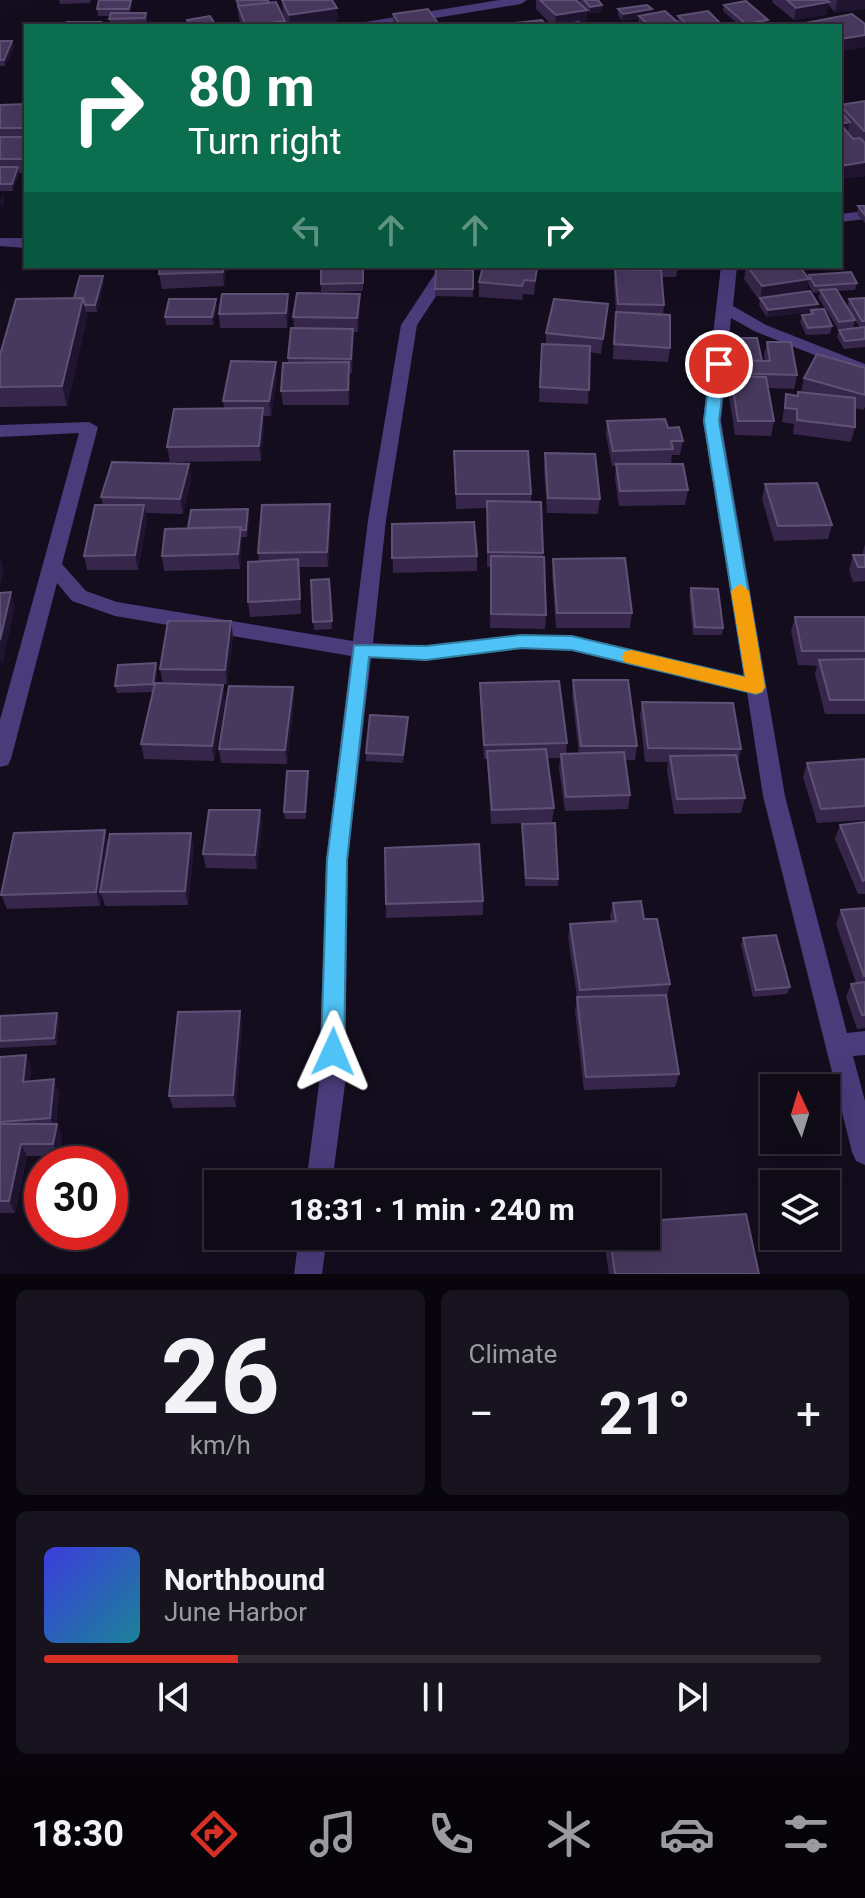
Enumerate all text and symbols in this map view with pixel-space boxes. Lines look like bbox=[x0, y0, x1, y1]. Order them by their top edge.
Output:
text: 80 m bbox=[188, 54, 315, 120]
icon: right bbox=[56, 56, 160, 160]
text: Turn right bbox=[188, 121, 341, 163]
icon: left bbox=[285, 208, 329, 252]
icon: ahead bbox=[369, 208, 413, 252]
icon: ahead bbox=[453, 208, 497, 252]
icon: right bbox=[537, 208, 581, 252]
pin bbox=[685, 330, 753, 398]
icon: arrive bbox=[697, 342, 741, 386]
position arrow bbox=[291, 1010, 375, 1094]
north arrow bbox=[760, 1074, 840, 1154]
map controls bbox=[760, 1074, 840, 1250]
speed limit sign: 30 bbox=[24, 1146, 128, 1250]
button: layers bbox=[760, 1170, 840, 1250]
text: 18:31 · 1 min · 240 m bbox=[289, 1192, 575, 1227]
text: 26 bbox=[161, 1317, 280, 1438]
text: Climate bbox=[469, 1339, 557, 1369]
text: 21° bbox=[599, 1378, 691, 1449]
text: − bbox=[469, 1388, 494, 1440]
text: + bbox=[796, 1388, 821, 1440]
text: km/h bbox=[190, 1430, 251, 1460]
text: Northbound bbox=[164, 1562, 325, 1597]
text: June Harbor bbox=[164, 1597, 307, 1627]
icon: previous bbox=[152, 1675, 196, 1719]
icon: pause bbox=[411, 1675, 455, 1719]
icon: next bbox=[670, 1675, 714, 1719]
icon: directions bbox=[186, 1806, 242, 1862]
icon: music bbox=[305, 1806, 361, 1862]
icon: phone bbox=[423, 1806, 479, 1862]
icon: climate bbox=[541, 1806, 597, 1862]
icon: car bbox=[659, 1806, 715, 1862]
icon: filters bbox=[778, 1806, 834, 1862]
text: 18:30 bbox=[31, 1813, 124, 1855]

